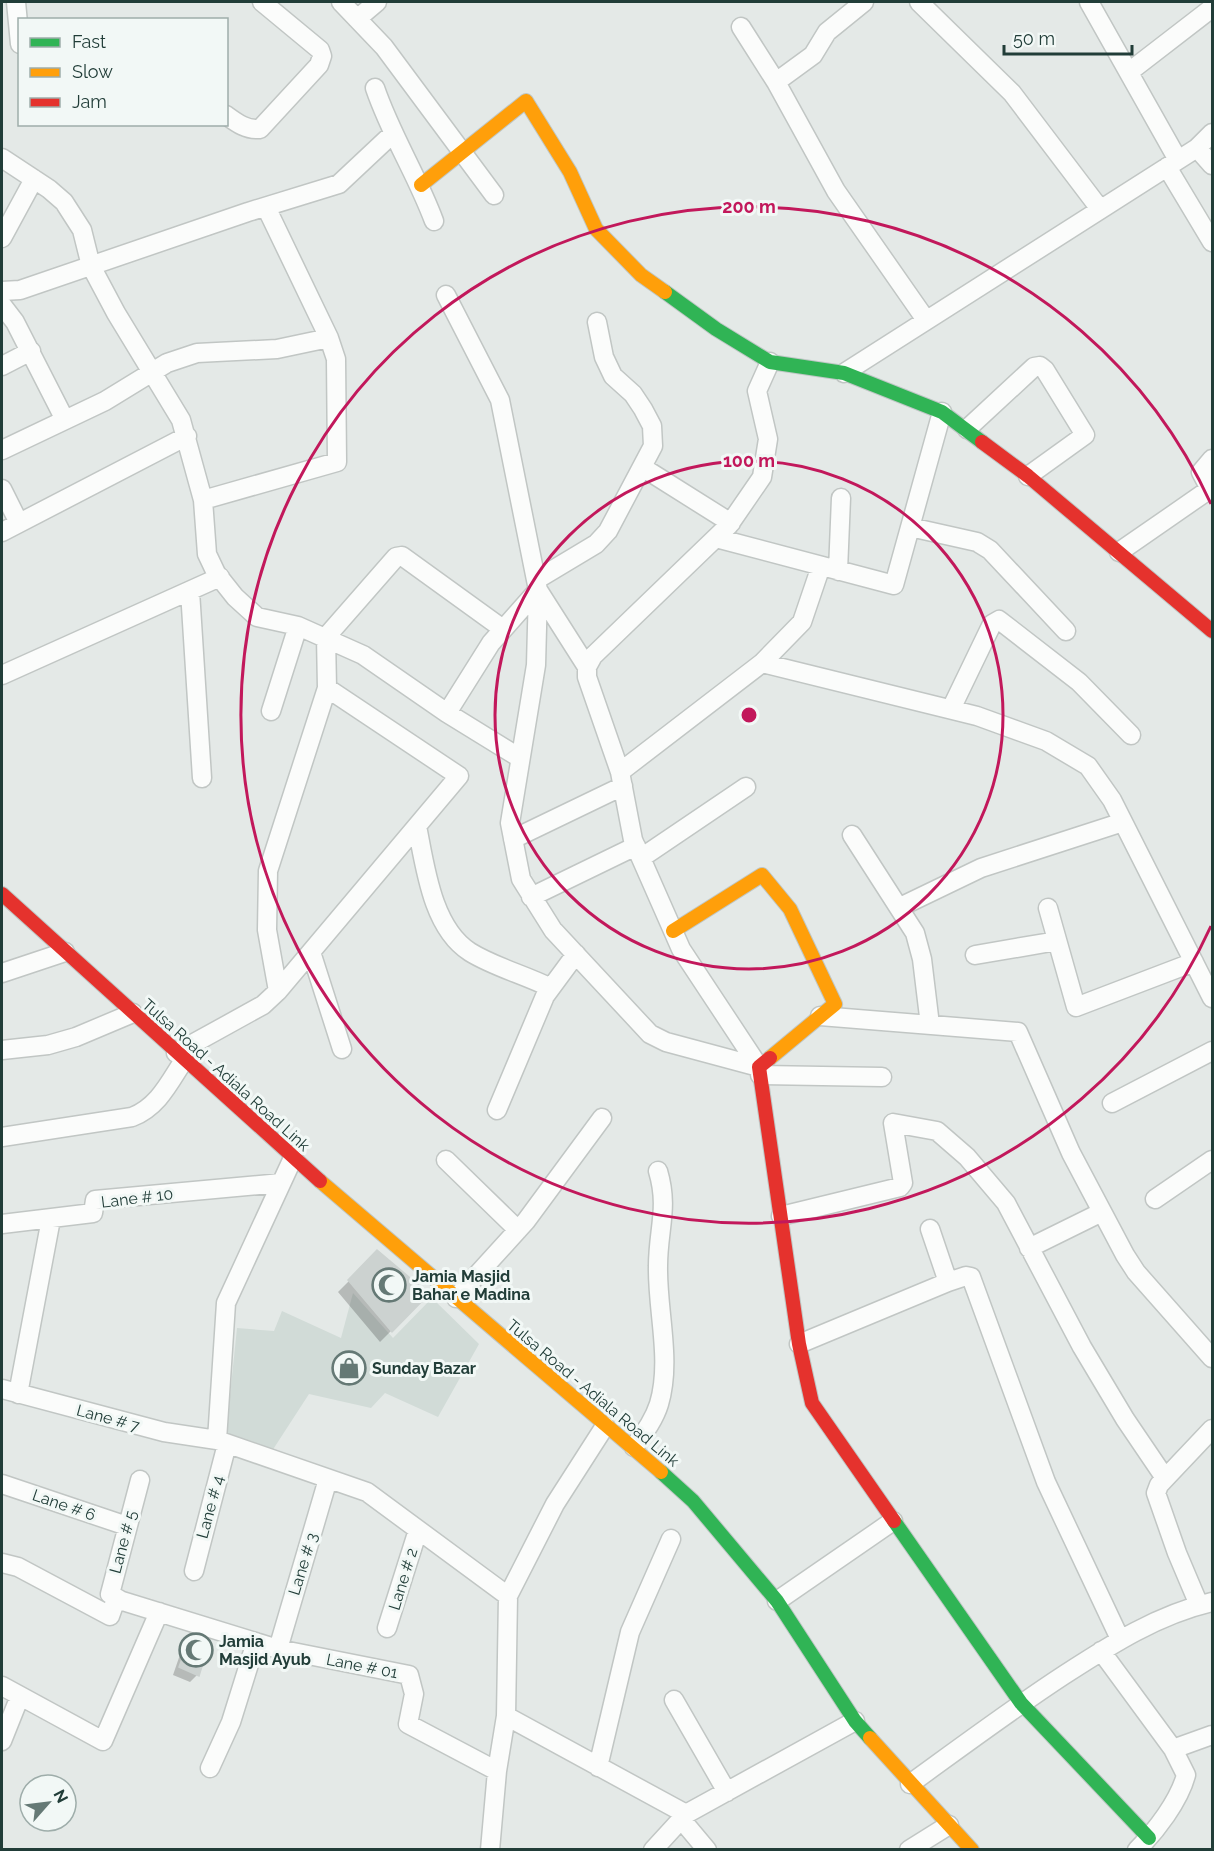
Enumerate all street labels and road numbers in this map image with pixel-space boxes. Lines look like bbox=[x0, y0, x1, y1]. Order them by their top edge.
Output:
street label: Tulsa Road - Adiala Road Link bbox=[138, 995, 314, 1156]
street label: Lane # 10 bbox=[100, 1184, 174, 1212]
street label: Tulsa Road - Adiala Road Link bbox=[503, 1315, 683, 1471]
street label: Lane # 7 bbox=[74, 1400, 142, 1436]
street label: Lane # 4 bbox=[192, 1473, 228, 1541]
street label: Lane # 6 bbox=[30, 1485, 98, 1525]
street label: Lane # 5 bbox=[105, 1508, 141, 1576]
street label: Lane # 3 bbox=[285, 1530, 321, 1598]
street label: Lane # 2 bbox=[385, 1546, 421, 1612]
street label: Lane # 01 bbox=[325, 1650, 400, 1682]

